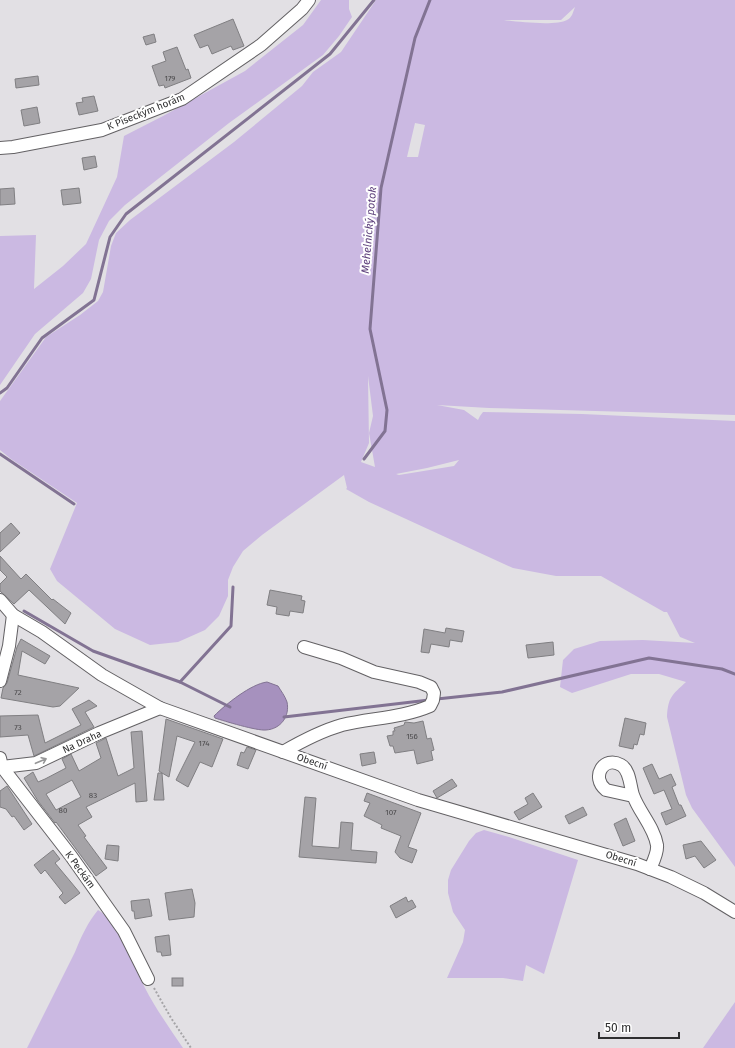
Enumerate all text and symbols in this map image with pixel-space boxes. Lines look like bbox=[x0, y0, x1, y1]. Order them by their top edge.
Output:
house number: 179 bbox=[164, 74, 176, 83]
street label: K Píseckým horám bbox=[105, 90, 187, 133]
water label: Mehelnický potok bbox=[359, 186, 379, 274]
house number: 72 bbox=[14, 688, 22, 697]
house number: 73 bbox=[14, 723, 22, 732]
street label: Na Draha bbox=[61, 728, 103, 756]
house number: 156 bbox=[406, 732, 418, 741]
house number: 174 bbox=[199, 739, 210, 748]
street label: Obecní bbox=[295, 750, 329, 773]
one-way arrow bbox=[34, 757, 46, 764]
house number: 83 bbox=[89, 791, 97, 800]
house number: 80 bbox=[59, 806, 68, 815]
house number: 107 bbox=[385, 808, 397, 817]
street label: Obecní bbox=[604, 848, 638, 869]
street label: K Peckám bbox=[62, 849, 98, 891]
scale bar bbox=[599, 1014, 679, 1040]
text: 50 m bbox=[605, 1021, 631, 1035]

